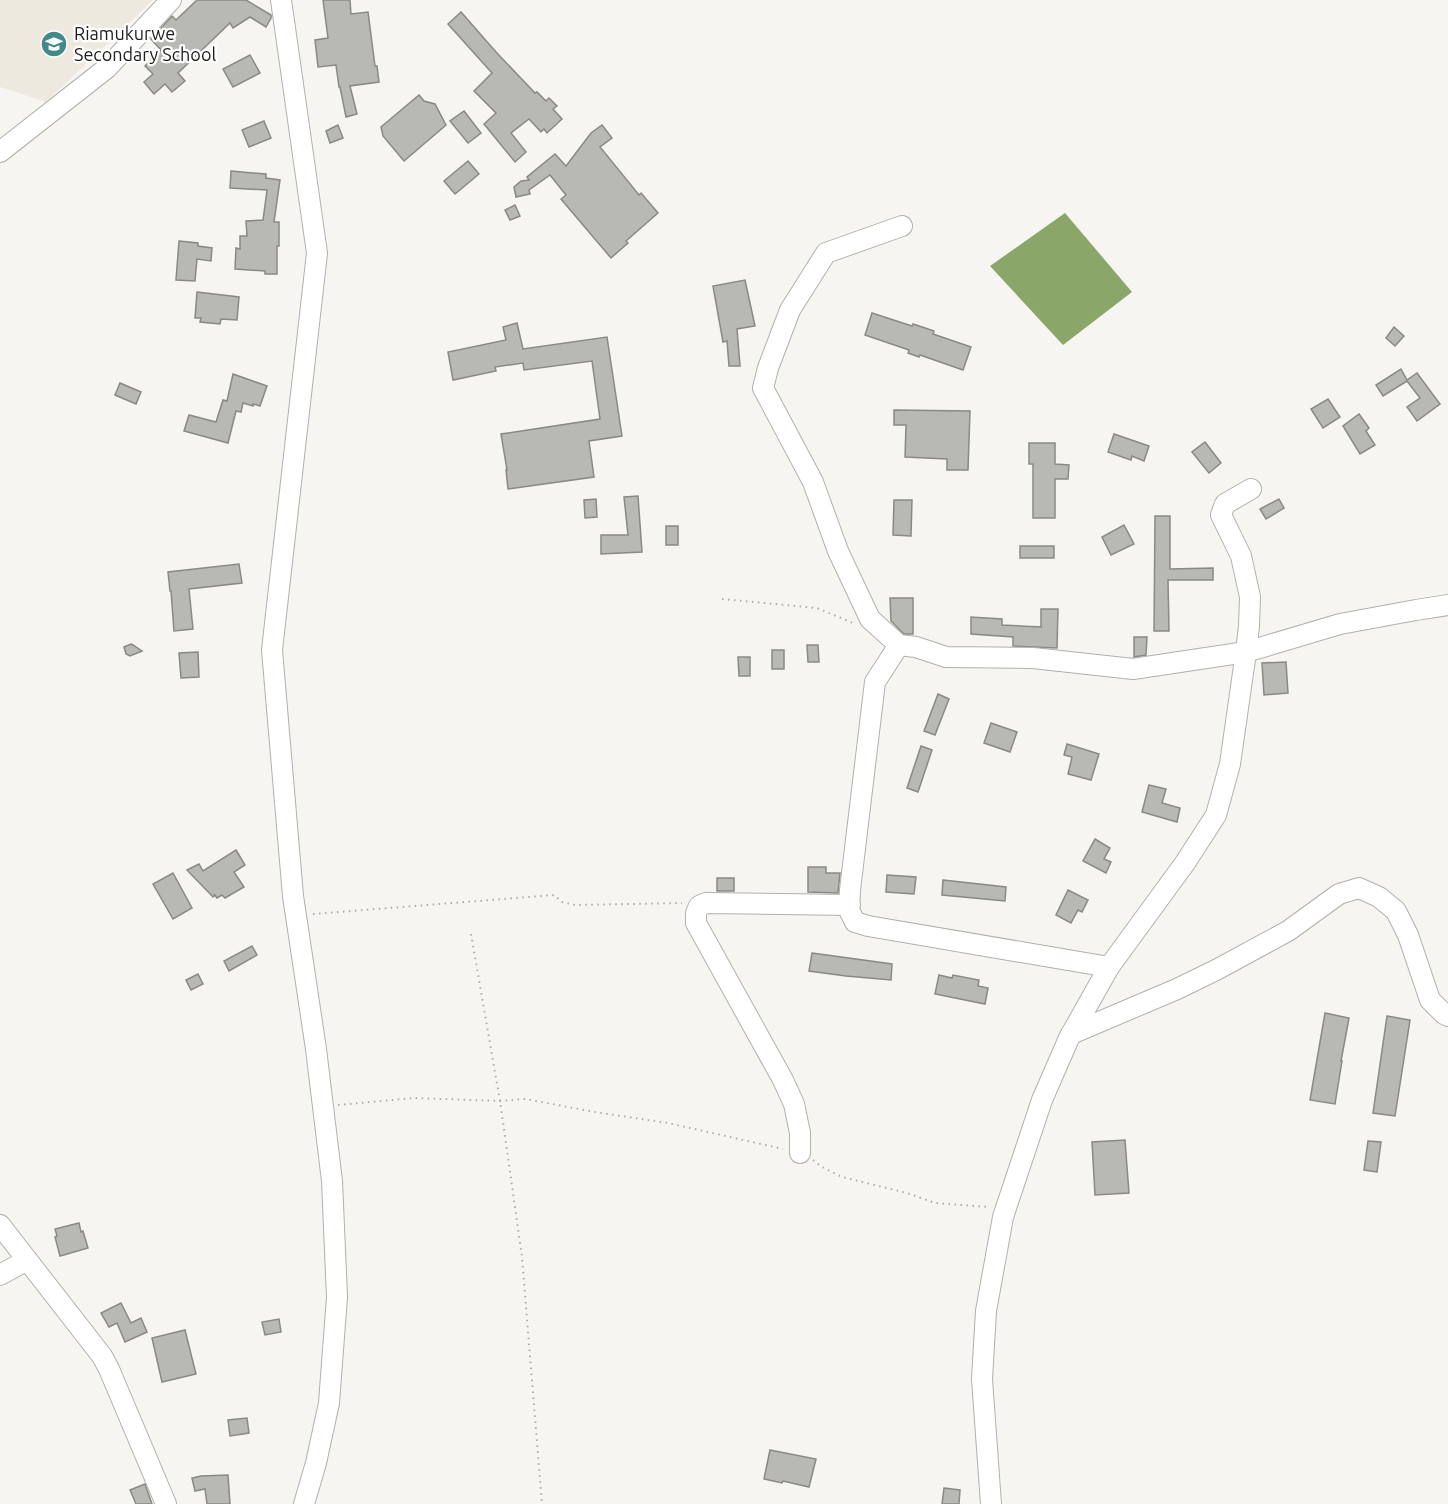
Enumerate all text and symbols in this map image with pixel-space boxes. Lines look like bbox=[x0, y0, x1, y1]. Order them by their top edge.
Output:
place label: Riamukurwe Secondary School bbox=[74, 23, 216, 64]
school or university icon: Riamukurwe Secondary School bbox=[39, 29, 69, 59]

